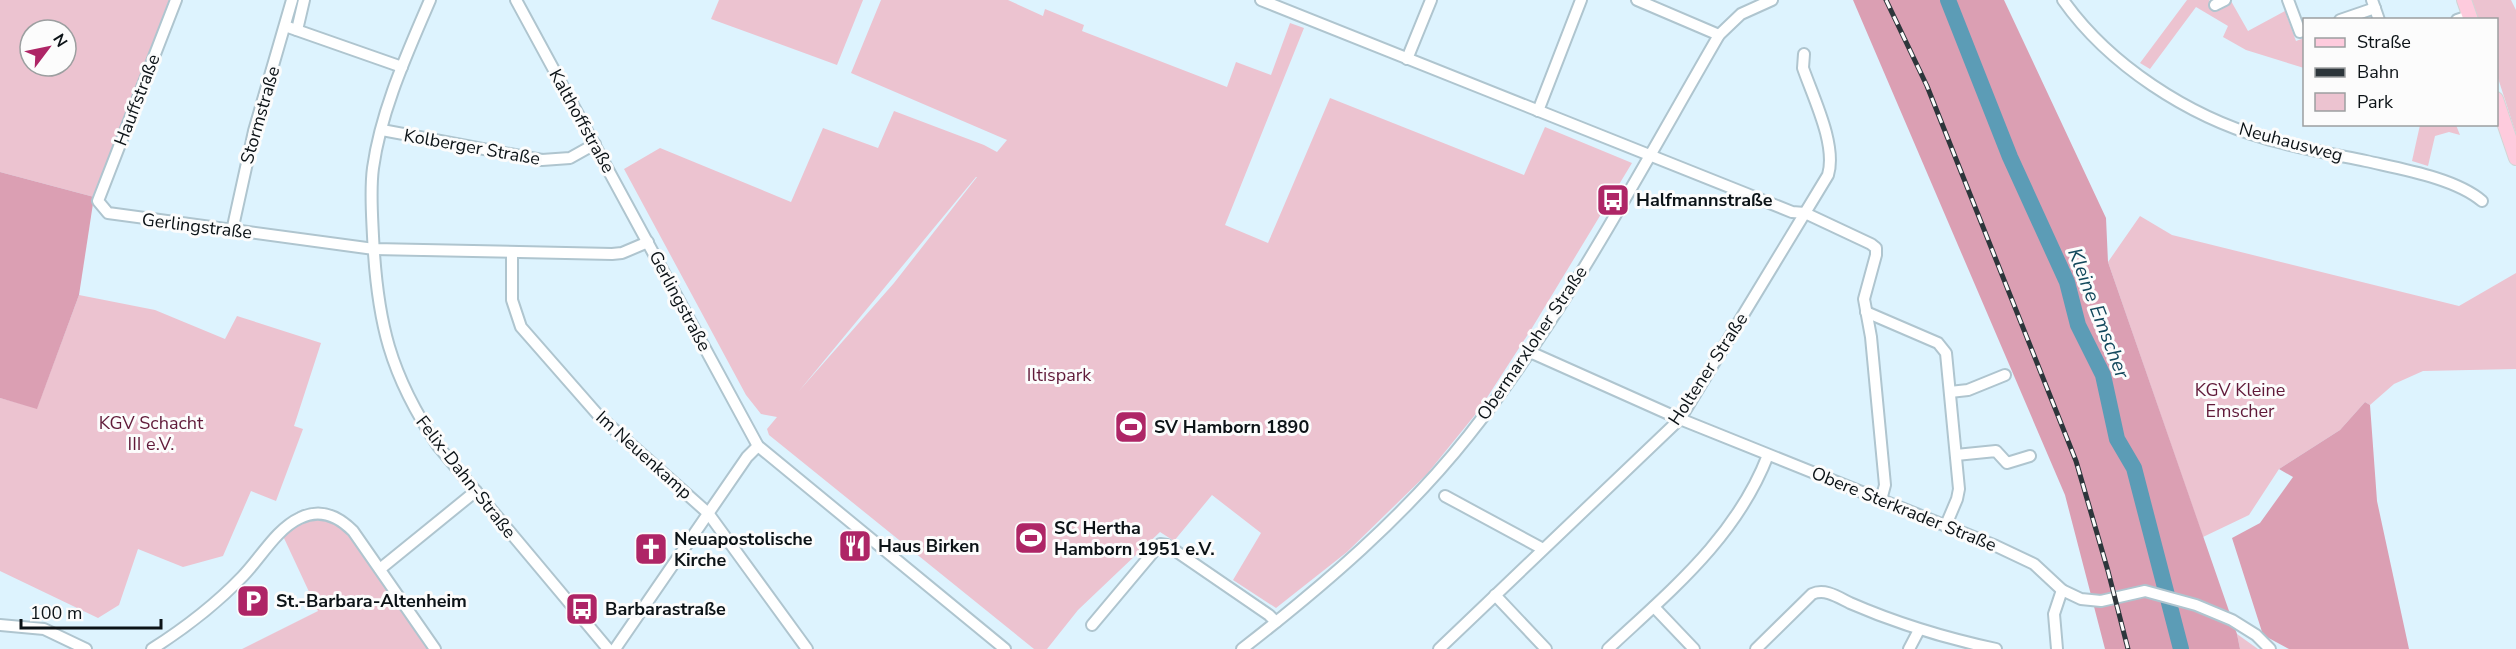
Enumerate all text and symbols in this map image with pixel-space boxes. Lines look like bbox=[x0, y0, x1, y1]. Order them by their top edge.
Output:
north arrow bbox=[18, 18, 78, 78]
legend bbox=[2303, 18, 2498, 126]
text: N bbox=[47, 30, 72, 51]
text: Straße bbox=[2357, 30, 2411, 54]
street label: Hauffstraße bbox=[109, 51, 165, 149]
text: Bahn bbox=[2357, 60, 2399, 84]
street label: Stormstraße bbox=[235, 63, 285, 167]
street label: Kalthoffstraße bbox=[544, 65, 620, 177]
text: Park bbox=[2357, 90, 2394, 114]
street label: Neuhausweg bbox=[2236, 117, 2346, 167]
street label: Kolberger Straße bbox=[402, 123, 542, 171]
bus stop icon: Halfmannstraße bbox=[1595, 182, 1631, 218]
place label: Halfmannstraße bbox=[1636, 188, 1773, 212]
street label: Gerlingstraße bbox=[141, 207, 253, 245]
water label: Kleine Emscher bbox=[2061, 244, 2136, 383]
street label: Gerlingstraße bbox=[643, 246, 717, 356]
street label: Obermarxloher Straße bbox=[1471, 261, 1593, 425]
street label: Holtener Straße bbox=[1663, 308, 1753, 430]
park label: Iltispark bbox=[1027, 363, 1092, 387]
park label: KGV Kleine Emscher bbox=[2195, 378, 2285, 423]
street label: Im Neuenkamp bbox=[591, 405, 697, 505]
sports icon: SV Hamborn 1890 bbox=[1113, 409, 1149, 445]
park label: KGV Schacht III e.V. bbox=[99, 411, 204, 456]
street label: Felix-Dahn-Straße bbox=[410, 411, 522, 543]
place label: SV Hamborn 1890 bbox=[1154, 415, 1309, 439]
street label: Obere Sterkrader Straße bbox=[1808, 461, 2000, 557]
place label: SC Hertha Hamborn 1951 e.V. bbox=[1054, 516, 1215, 561]
sports icon: SC Hertha Hamborn 1951 e.V. bbox=[1013, 520, 1049, 556]
place label: Neuapostolische Kirche bbox=[674, 527, 813, 572]
restaurant icon: Haus Birken bbox=[837, 528, 873, 564]
church icon: Neuapostolische Kirche bbox=[633, 531, 669, 567]
place label: Haus Birken bbox=[878, 534, 980, 558]
parking icon: St.-Barbara-Altenheim bbox=[235, 583, 271, 619]
place label: St.-Barbara-Altenheim bbox=[276, 589, 467, 613]
bus stop icon: Barbarastraße bbox=[564, 591, 600, 627]
scale bar bbox=[21, 592, 160, 630]
place label: Barbarastraße bbox=[605, 597, 726, 621]
text: 100 m bbox=[30, 601, 82, 625]

